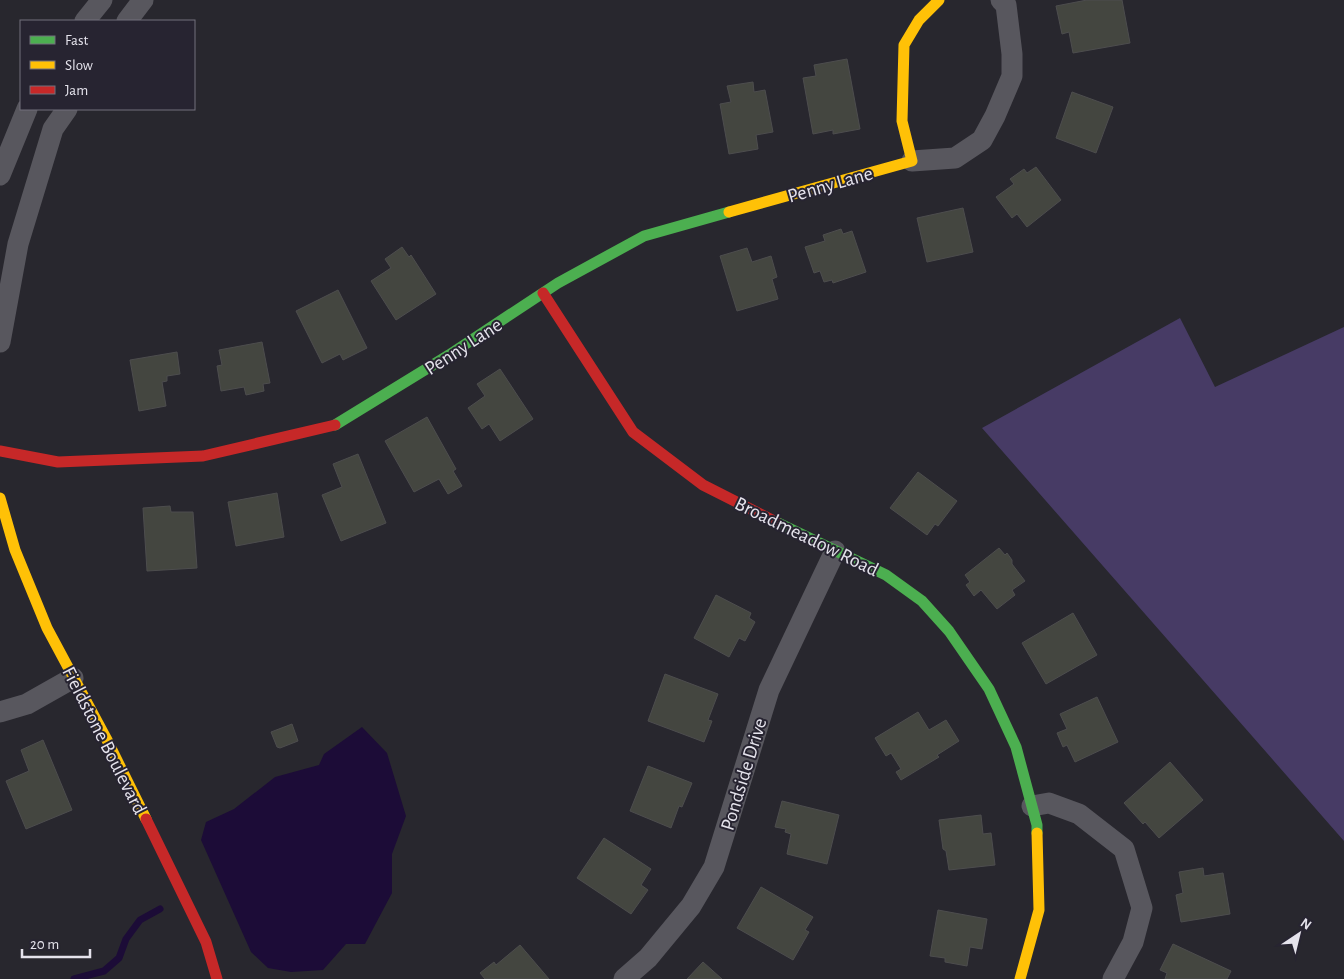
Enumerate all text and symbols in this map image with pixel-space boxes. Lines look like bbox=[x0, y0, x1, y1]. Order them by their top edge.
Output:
legend bbox=[20, 20, 195, 110]
text: Fast bbox=[65, 33, 89, 48]
text: Slow bbox=[65, 58, 93, 73]
text: Jam bbox=[65, 83, 88, 98]
street label: Penny Lane bbox=[785, 163, 875, 207]
street label: Penny Lane bbox=[421, 315, 506, 379]
street label: Broadmeadow Road bbox=[731, 493, 882, 580]
street label: Fieldstone Boulevard bbox=[58, 663, 150, 817]
street label: Pondside Drive bbox=[717, 716, 771, 833]
north arrow bbox=[1274, 909, 1324, 959]
text: N bbox=[1298, 916, 1314, 933]
scale bar bbox=[22, 926, 90, 958]
text: 20 m bbox=[30, 937, 59, 952]

